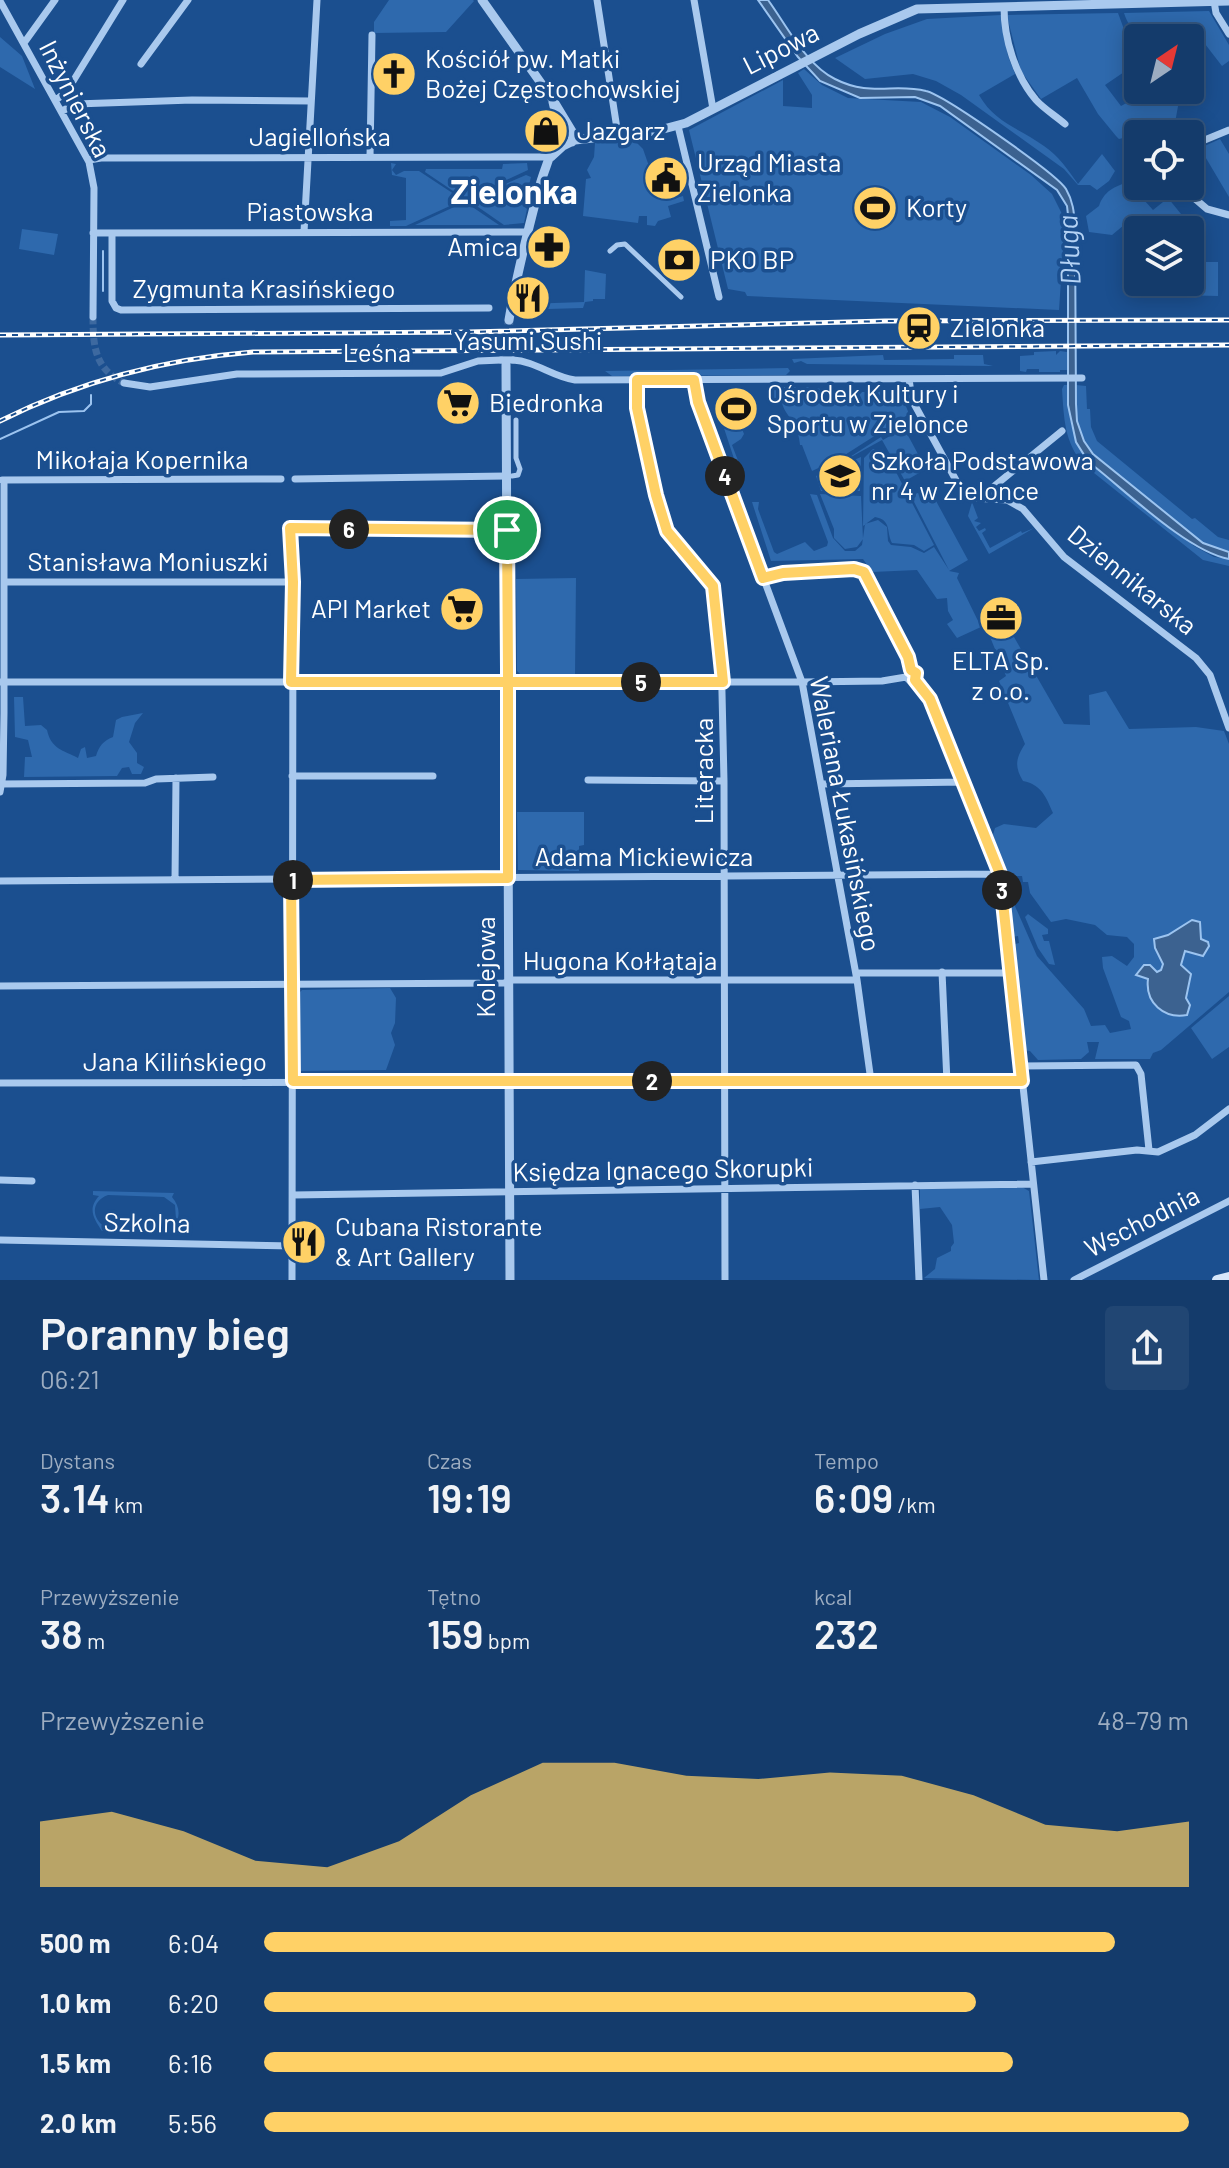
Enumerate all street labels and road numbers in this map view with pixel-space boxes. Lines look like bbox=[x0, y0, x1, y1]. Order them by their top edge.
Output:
street label: Lipowa bbox=[737, 15, 823, 80]
street label: Inżynierska bbox=[34, 35, 119, 162]
street label: Jagiellońska bbox=[249, 120, 391, 151]
street label: Piastowska bbox=[246, 195, 374, 226]
street label: Zygmunta Krasińskiego bbox=[133, 272, 395, 303]
street label: Leśna bbox=[343, 336, 411, 367]
street label: Mikołaja Kopernika bbox=[36, 443, 248, 474]
street label: Dziennikarska bbox=[1062, 517, 1204, 640]
street label: Stanisława Moniuszki bbox=[27, 545, 269, 576]
street label: Waleriana Łukasińskiego bbox=[805, 674, 888, 954]
street label: Literacka bbox=[687, 718, 718, 824]
street label: Adama Mickiewicza bbox=[535, 840, 753, 871]
street label: Kolejowa bbox=[469, 916, 500, 1018]
street label: Hugona Kołłątaja bbox=[523, 944, 717, 975]
street label: Jana Kilińskiego bbox=[83, 1045, 267, 1076]
street label: Księdza Ignacego Skorupki bbox=[512, 1150, 814, 1187]
street label: Wschodnia bbox=[1079, 1179, 1204, 1263]
street label: Szkolna bbox=[103, 1205, 191, 1238]

